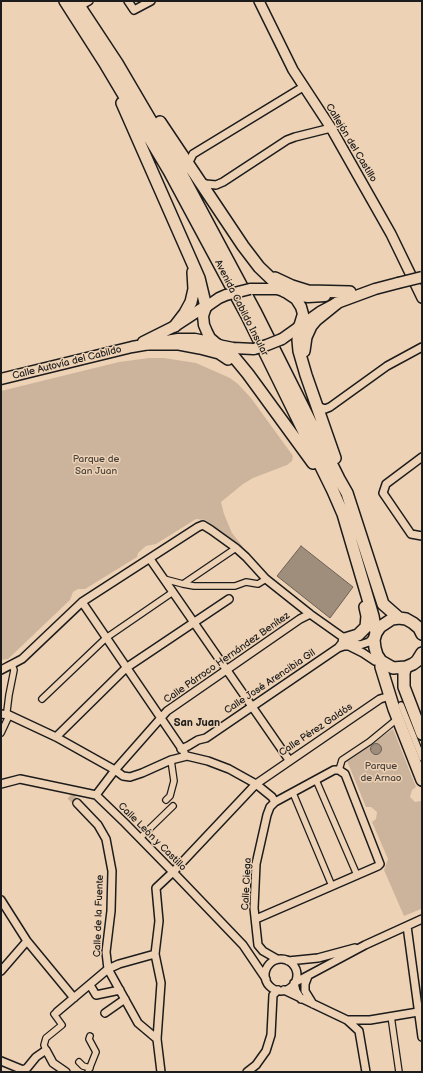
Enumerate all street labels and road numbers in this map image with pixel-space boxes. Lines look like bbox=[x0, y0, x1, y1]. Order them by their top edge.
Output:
street label: Callejón del Castillo bbox=[323, 102, 379, 184]
street label: Avenida Cabildo Insular bbox=[212, 258, 270, 358]
street label: Calle Autovía del Cabildo bbox=[11, 344, 123, 382]
street label: Calle Párroco Hernández Benítez bbox=[162, 610, 292, 706]
street label: Calle José Arencibia Gil bbox=[222, 647, 318, 717]
street label: Calle Pérez Galdós bbox=[277, 701, 355, 759]
street label: Calle León y Castillo bbox=[115, 800, 189, 874]
street label: Calle Ciega bbox=[240, 857, 254, 911]
street label: Calle de la Fuente bbox=[92, 875, 106, 957]

